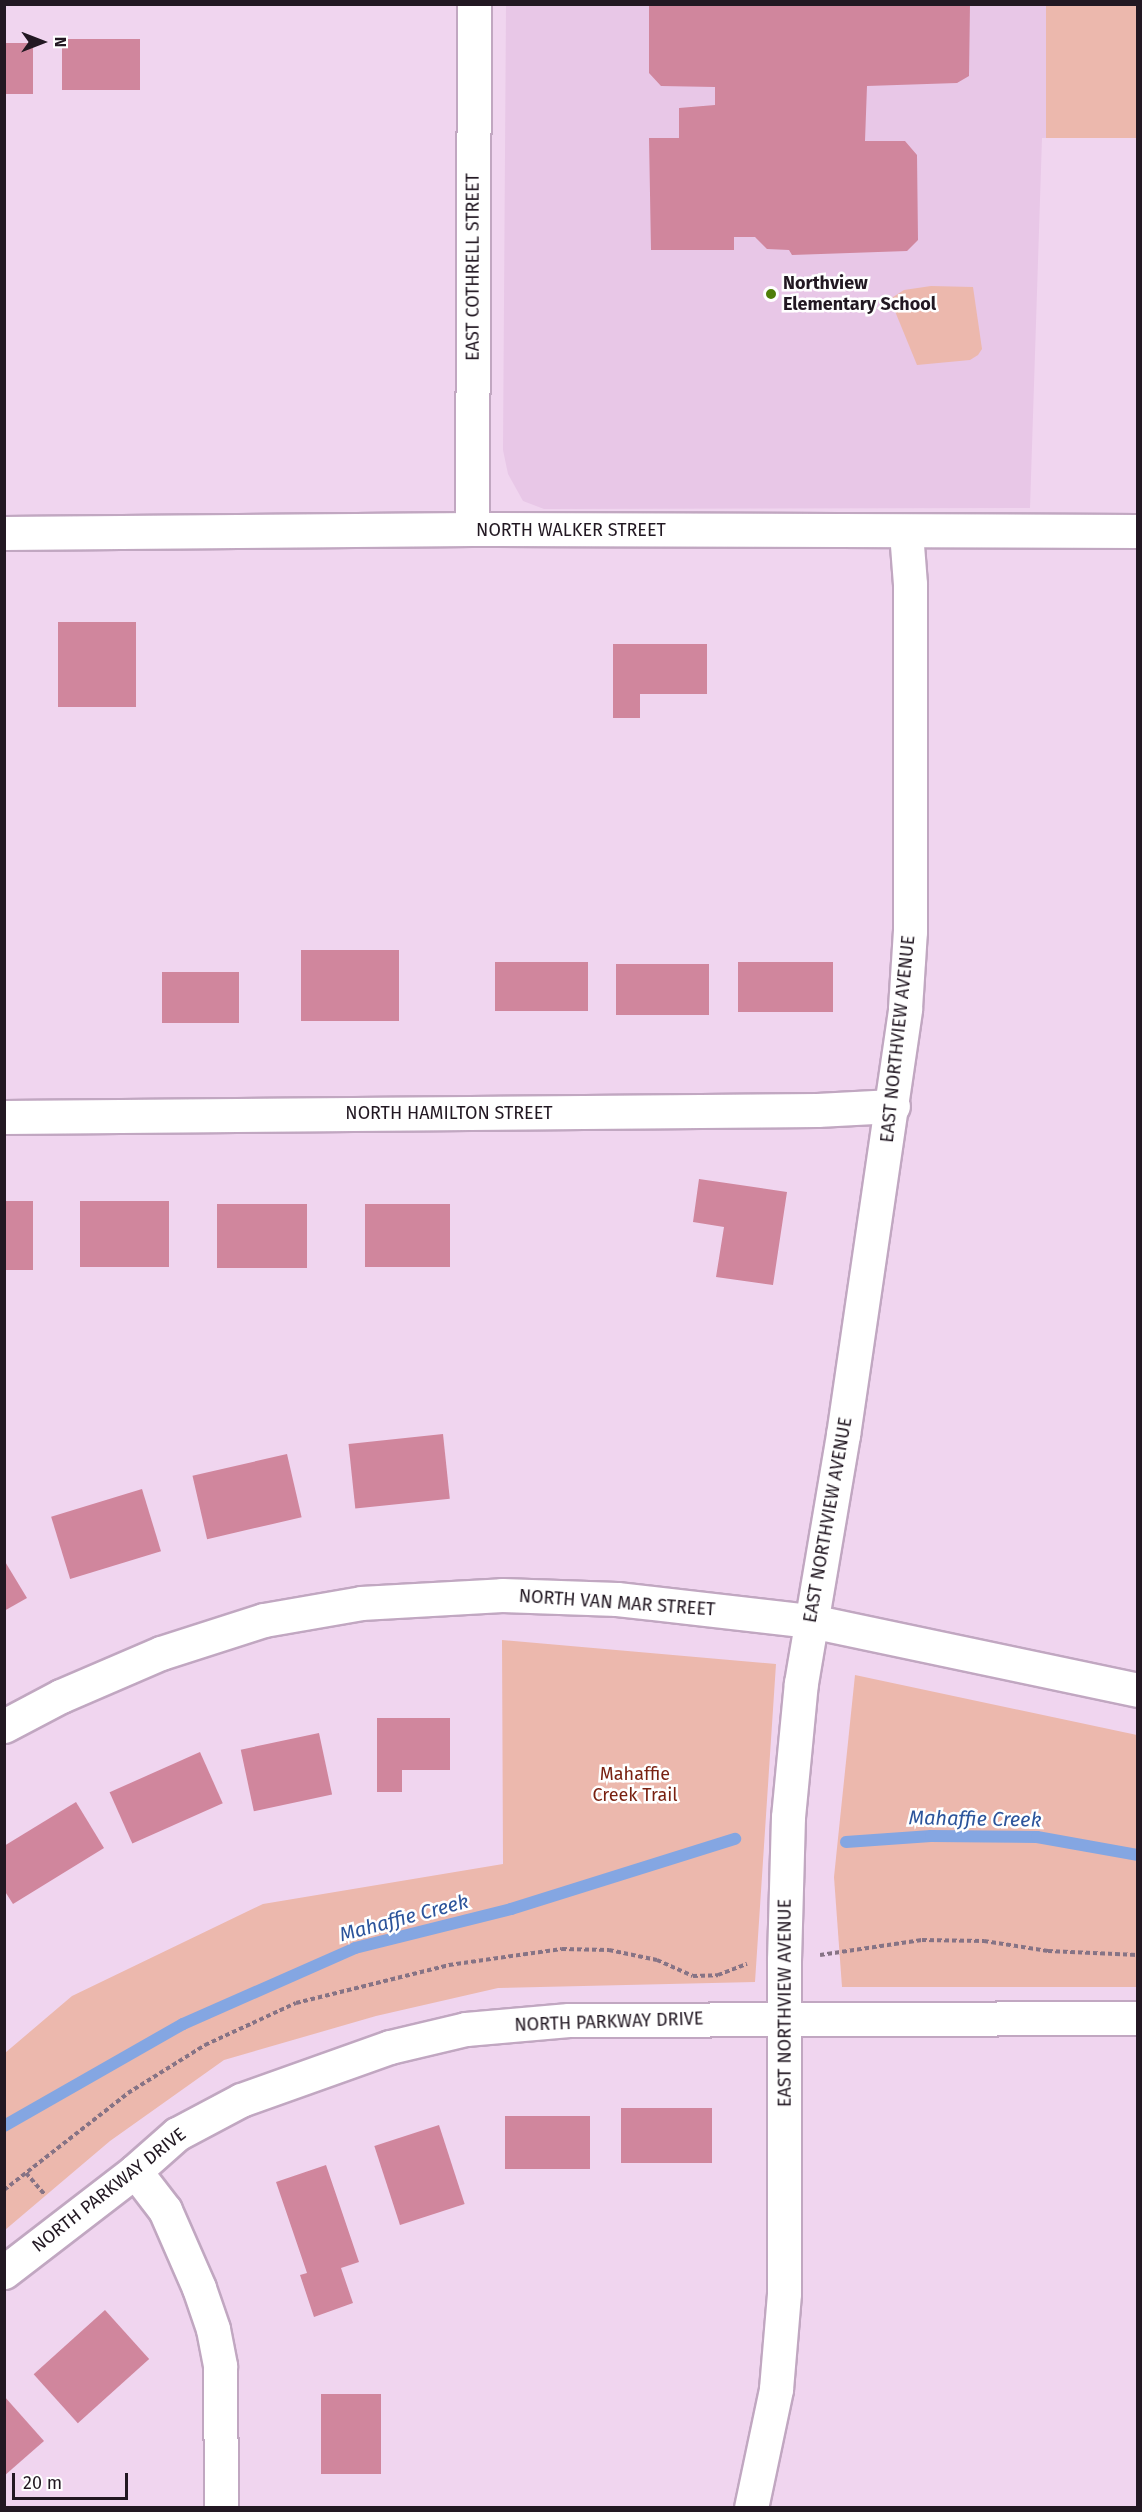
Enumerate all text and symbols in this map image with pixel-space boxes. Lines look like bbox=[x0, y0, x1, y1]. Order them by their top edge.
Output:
north arrow bbox=[12, 12, 72, 72]
text: N bbox=[51, 37, 70, 47]
street label: EAST COTHRELL STREET bbox=[462, 173, 484, 361]
place label: Northview Elementary School bbox=[783, 273, 936, 316]
marker: Northview Elementary School bbox=[764, 287, 778, 301]
street label: NORTH WALKER STREET bbox=[476, 519, 666, 541]
street label: EAST NORTHVIEW AVENUE bbox=[876, 934, 920, 1144]
street label: NORTH HAMILTON STREET bbox=[345, 1102, 553, 1124]
street label: EAST NORTHVIEW AVENUE bbox=[799, 1416, 857, 1624]
street label: NORTH VAN MAR STREET bbox=[518, 1585, 716, 1621]
park label: Mahaffie Creek Trail bbox=[592, 1764, 678, 1806]
water label: Mahaffie Creek bbox=[908, 1806, 1042, 1832]
water label: Mahaffie Creek bbox=[337, 1889, 471, 1947]
street label: EAST NORTHVIEW AVENUE bbox=[774, 1899, 796, 2107]
street label: NORTH PARKWAY DRIVE bbox=[514, 2008, 704, 2036]
street label: NORTH PARKWAY DRIVE bbox=[28, 2123, 190, 2257]
scale bar bbox=[15, 2461, 130, 2499]
text: 20 m bbox=[23, 2472, 62, 2494]

